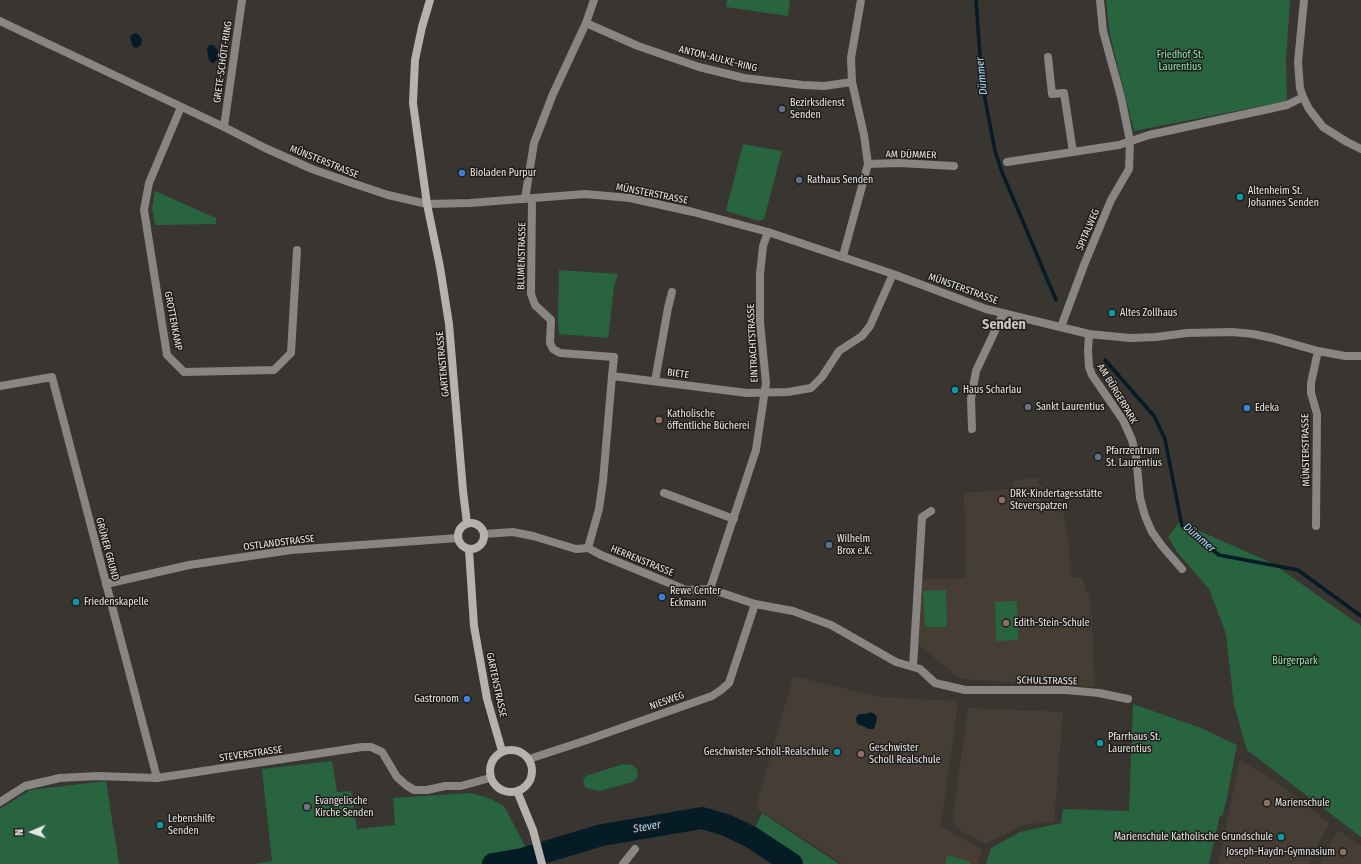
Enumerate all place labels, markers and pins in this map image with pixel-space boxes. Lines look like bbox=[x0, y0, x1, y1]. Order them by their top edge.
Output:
place label: Bezirksdienst Senden bbox=[790, 97, 845, 120]
marker: Bezirksdienst Senden bbox=[777, 104, 787, 114]
place label: Bioladen Purpur bbox=[470, 167, 536, 179]
marker: Bioladen Purpur bbox=[457, 168, 467, 178]
place label: Rathaus Senden bbox=[807, 174, 873, 186]
marker: Rathaus Senden bbox=[794, 175, 804, 185]
place label: Altenheim St. Johannes Senden bbox=[1248, 185, 1319, 208]
marker: Altenheim St. Johannes Senden bbox=[1235, 192, 1245, 202]
place label: Altes Zollhaus bbox=[1120, 307, 1177, 319]
marker: Altes Zollhaus bbox=[1107, 308, 1117, 318]
place label: Haus Scharlau bbox=[963, 384, 1021, 396]
marker: Haus Scharlau bbox=[950, 385, 960, 395]
place label: Sankt Laurentius bbox=[1036, 401, 1105, 413]
marker: Sankt Laurentius bbox=[1023, 402, 1033, 412]
place label: Edeka bbox=[1255, 402, 1279, 414]
marker: Edeka bbox=[1242, 403, 1252, 413]
place label: Katholische öffentliche Bücherei bbox=[667, 408, 750, 432]
marker: Katholische öffentliche Bücherei bbox=[654, 415, 664, 425]
place label: Pfarrzentrum St. Laurentius bbox=[1106, 445, 1162, 468]
marker: Pfarrzentrum St. Laurentius bbox=[1093, 452, 1103, 462]
place label: DRK-Kindertagesstätte Steverspatzen bbox=[1010, 488, 1102, 512]
marker: DRK-Kindertagesstätte Steverspatzen bbox=[997, 495, 1007, 505]
place label: Wilhelm Brox e.K. bbox=[837, 533, 872, 556]
marker: Wilhelm Brox e.K. bbox=[824, 540, 834, 550]
place label: Rewe Center Eckmann bbox=[670, 585, 721, 608]
marker: Rewe Center Eckmann bbox=[657, 592, 667, 602]
place label: Friedenskapelle bbox=[84, 596, 149, 608]
marker: Friedenskapelle bbox=[71, 597, 81, 607]
place label: Edith-Stein-Schule bbox=[1014, 617, 1090, 629]
marker: Edith-Stein-Schule bbox=[1001, 618, 1011, 628]
place label: Gastronom bbox=[414, 693, 459, 705]
marker: Gastronom bbox=[462, 694, 472, 704]
place label: Pfarrhaus St. Laurentius bbox=[1108, 731, 1160, 754]
marker: Pfarrhaus St. Laurentius bbox=[1095, 738, 1105, 748]
place label: Geschwister Scholl Realschule bbox=[869, 742, 941, 766]
place label: Geschwister-Scholl-Realschule bbox=[704, 746, 829, 758]
marker: Geschwister-Scholl-Realschule bbox=[832, 747, 842, 757]
marker: Geschwister Scholl Realschule bbox=[856, 749, 866, 759]
place label: Evangelische Kirche Senden bbox=[315, 795, 374, 818]
place label: Marienschule bbox=[1275, 797, 1330, 809]
marker: Marienschule bbox=[1262, 798, 1272, 808]
marker: Evangelische Kirche Senden bbox=[302, 802, 312, 812]
place label: Lebenshilfe Senden bbox=[168, 813, 215, 836]
marker: Lebenshilfe Senden bbox=[155, 820, 165, 830]
place label: Marienschule Katholische Grundschule bbox=[1114, 831, 1273, 843]
marker: Marienschule Katholische Grundschule bbox=[1276, 832, 1286, 842]
place label: Joseph-Haydn-Gymnasium bbox=[1226, 846, 1335, 858]
marker: Joseph-Haydn-Gymnasium bbox=[1338, 847, 1348, 857]

